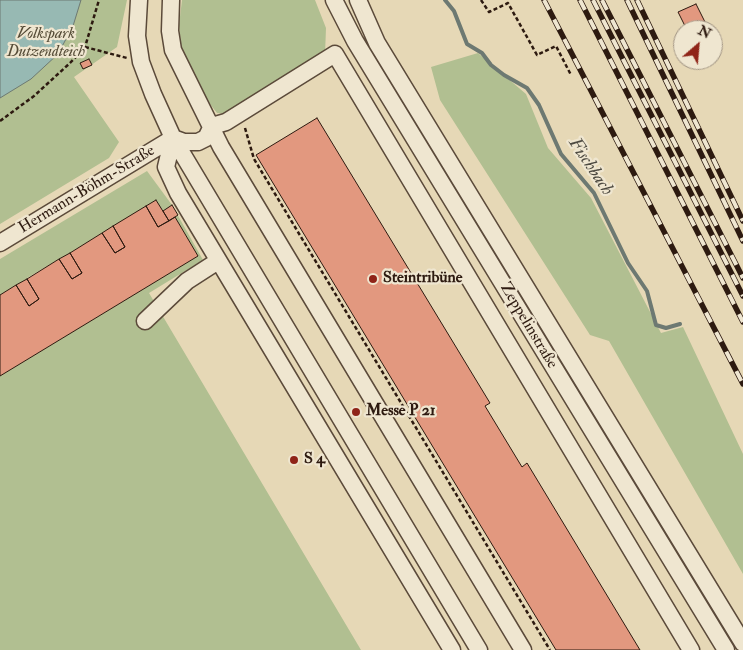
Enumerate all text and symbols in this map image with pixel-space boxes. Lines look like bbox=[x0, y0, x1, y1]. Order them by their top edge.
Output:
north arrow bbox=[673, 20, 723, 70]
text: N bbox=[695, 22, 714, 42]
park label: Volkspark Dutzendteich bbox=[7, 25, 85, 63]
water label: Fischbach bbox=[563, 134, 617, 200]
street label: Hermann-Böhm-Straße bbox=[15, 142, 159, 238]
place label: Steintribüne bbox=[383, 269, 463, 289]
marker: Steintribüne bbox=[367, 273, 379, 285]
street label: Zeppelinstraße bbox=[495, 280, 561, 372]
place label: Messe P 21 bbox=[366, 402, 435, 422]
marker: Messe P 21 bbox=[350, 406, 362, 418]
place label: S 4 bbox=[304, 450, 325, 470]
marker: S 4 bbox=[288, 454, 300, 466]

